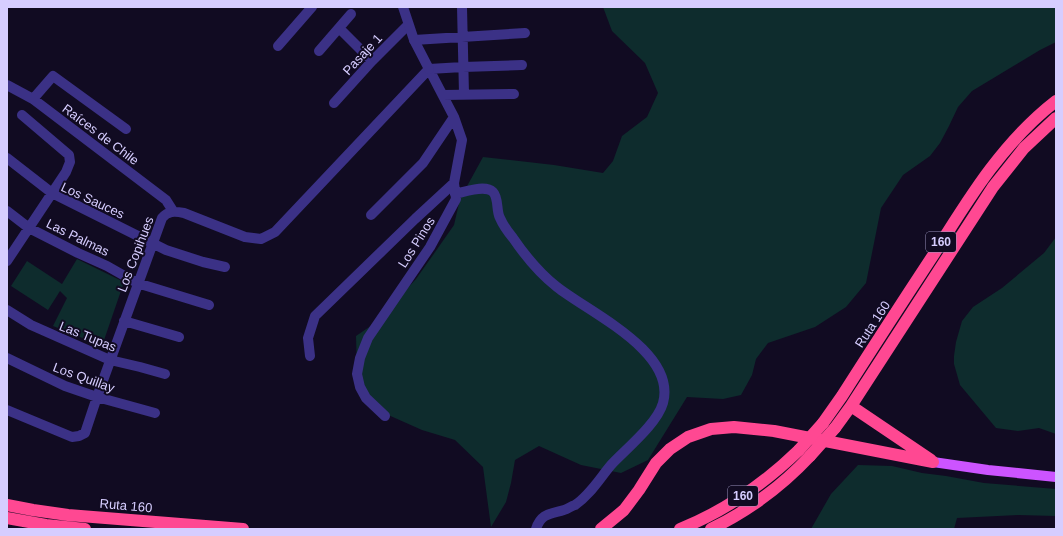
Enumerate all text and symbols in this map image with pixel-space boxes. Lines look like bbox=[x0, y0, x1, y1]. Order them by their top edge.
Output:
street label: Pasaje 1 bbox=[340, 31, 385, 78]
street label: Raíces de Chile bbox=[60, 101, 142, 168]
street label: Los Sauces bbox=[59, 179, 127, 222]
street label: Los Copihues bbox=[114, 214, 157, 294]
street label: Los Pinos bbox=[395, 214, 438, 270]
street label: Las Palmas bbox=[44, 216, 112, 259]
road number: 160 bbox=[926, 232, 956, 252]
street label: Ruta 160 bbox=[852, 298, 893, 350]
street label: Las Tupas bbox=[57, 318, 119, 355]
street label: Los Quillay bbox=[51, 359, 117, 396]
road number: 160 bbox=[728, 486, 758, 506]
street label: Ruta 160 bbox=[99, 496, 153, 515]

